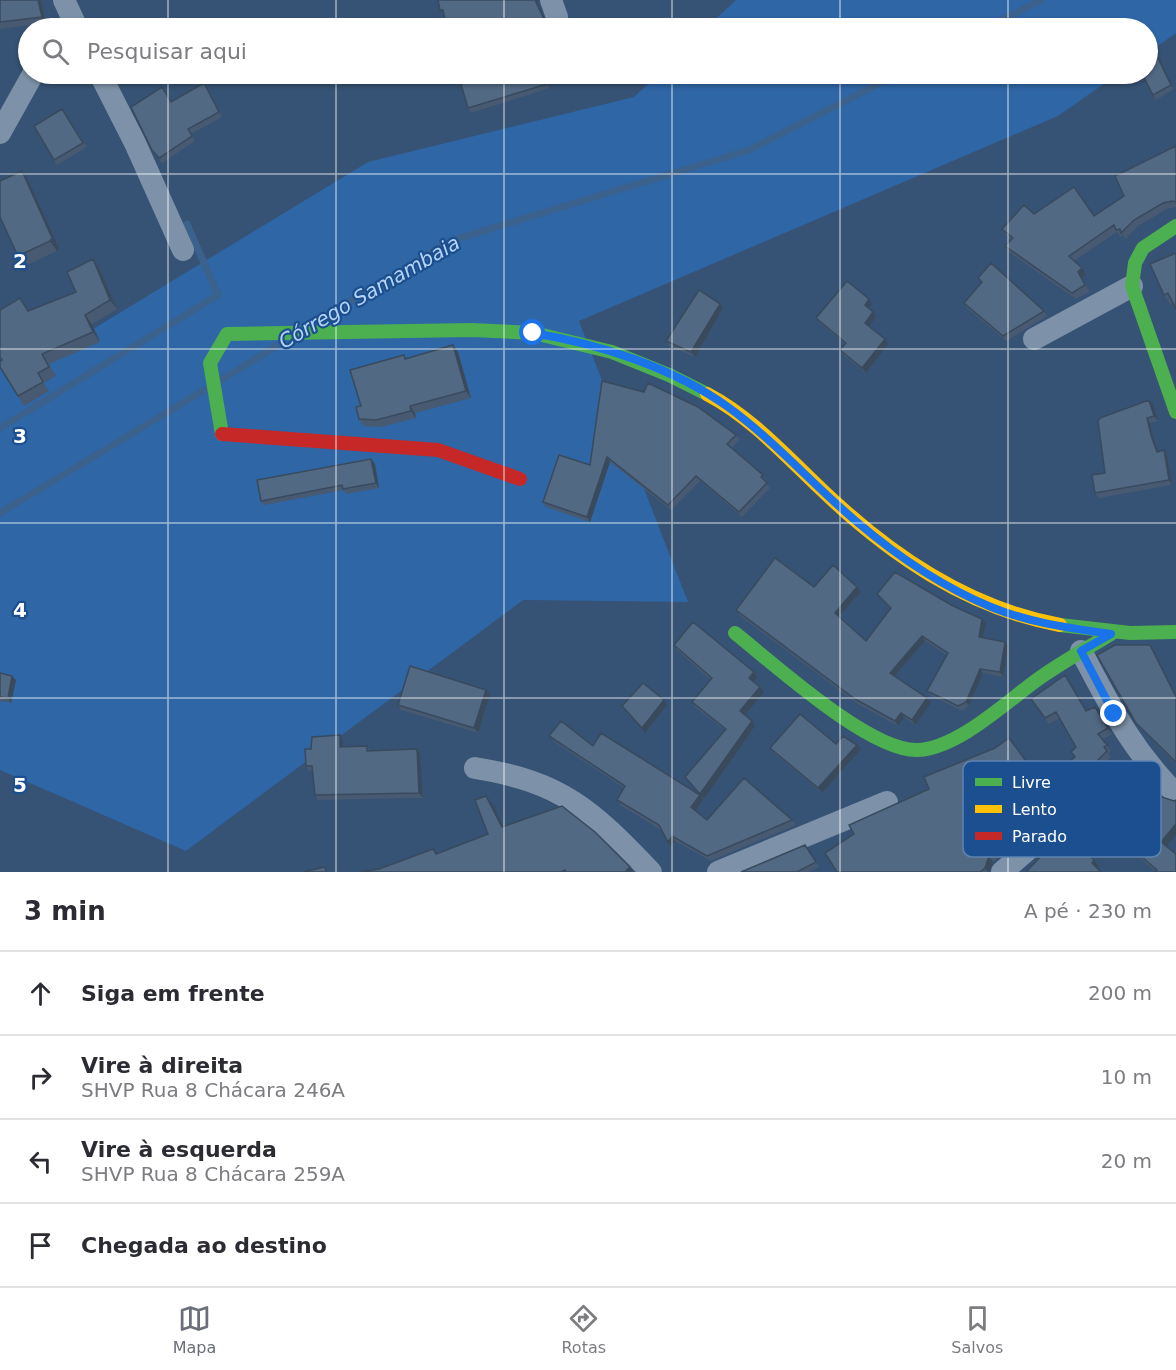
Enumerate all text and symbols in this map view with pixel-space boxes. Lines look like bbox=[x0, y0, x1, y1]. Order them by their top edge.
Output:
search box bbox=[18, 18, 1158, 84]
icon: search bbox=[39, 35, 72, 68]
text: Pesquisar aqui bbox=[87, 39, 247, 64]
water label: Córrego Samambaia bbox=[274, 230, 464, 354]
text: 2 bbox=[13, 249, 27, 273]
route start bbox=[519, 319, 545, 345]
text: 3 bbox=[13, 424, 27, 448]
text: 4 bbox=[13, 598, 27, 622]
route end bbox=[1100, 700, 1126, 726]
legend bbox=[963, 761, 1161, 857]
text: 5 bbox=[13, 773, 27, 797]
text: Livre bbox=[1012, 773, 1051, 792]
text: Lento bbox=[1012, 800, 1057, 819]
text: Parado bbox=[1012, 827, 1067, 846]
text: 3 min bbox=[24, 896, 106, 926]
text: A pé · 230 m bbox=[1024, 899, 1152, 923]
icon: ahead bbox=[24, 977, 57, 1010]
text: Siga em frente bbox=[81, 981, 265, 1006]
text: 200 m bbox=[1088, 981, 1152, 1005]
text: Vire à direita bbox=[81, 1053, 243, 1078]
icon: right bbox=[24, 1061, 57, 1094]
text: 10 m bbox=[1101, 1065, 1152, 1089]
text: SHVP Rua 8 Chácara 246A bbox=[81, 1078, 345, 1102]
text: Vire à esquerda bbox=[81, 1137, 277, 1162]
icon: left bbox=[24, 1145, 57, 1178]
text: 20 m bbox=[1101, 1149, 1152, 1173]
text: SHVP Rua 8 Chácara 259A bbox=[81, 1162, 345, 1186]
icon: arrive bbox=[24, 1229, 57, 1262]
text: Chegada ao destino bbox=[81, 1233, 327, 1258]
tab: Mapa bbox=[173, 1302, 216, 1357]
tab: Rotas bbox=[561, 1302, 606, 1357]
tab: Salvos bbox=[951, 1302, 1003, 1357]

